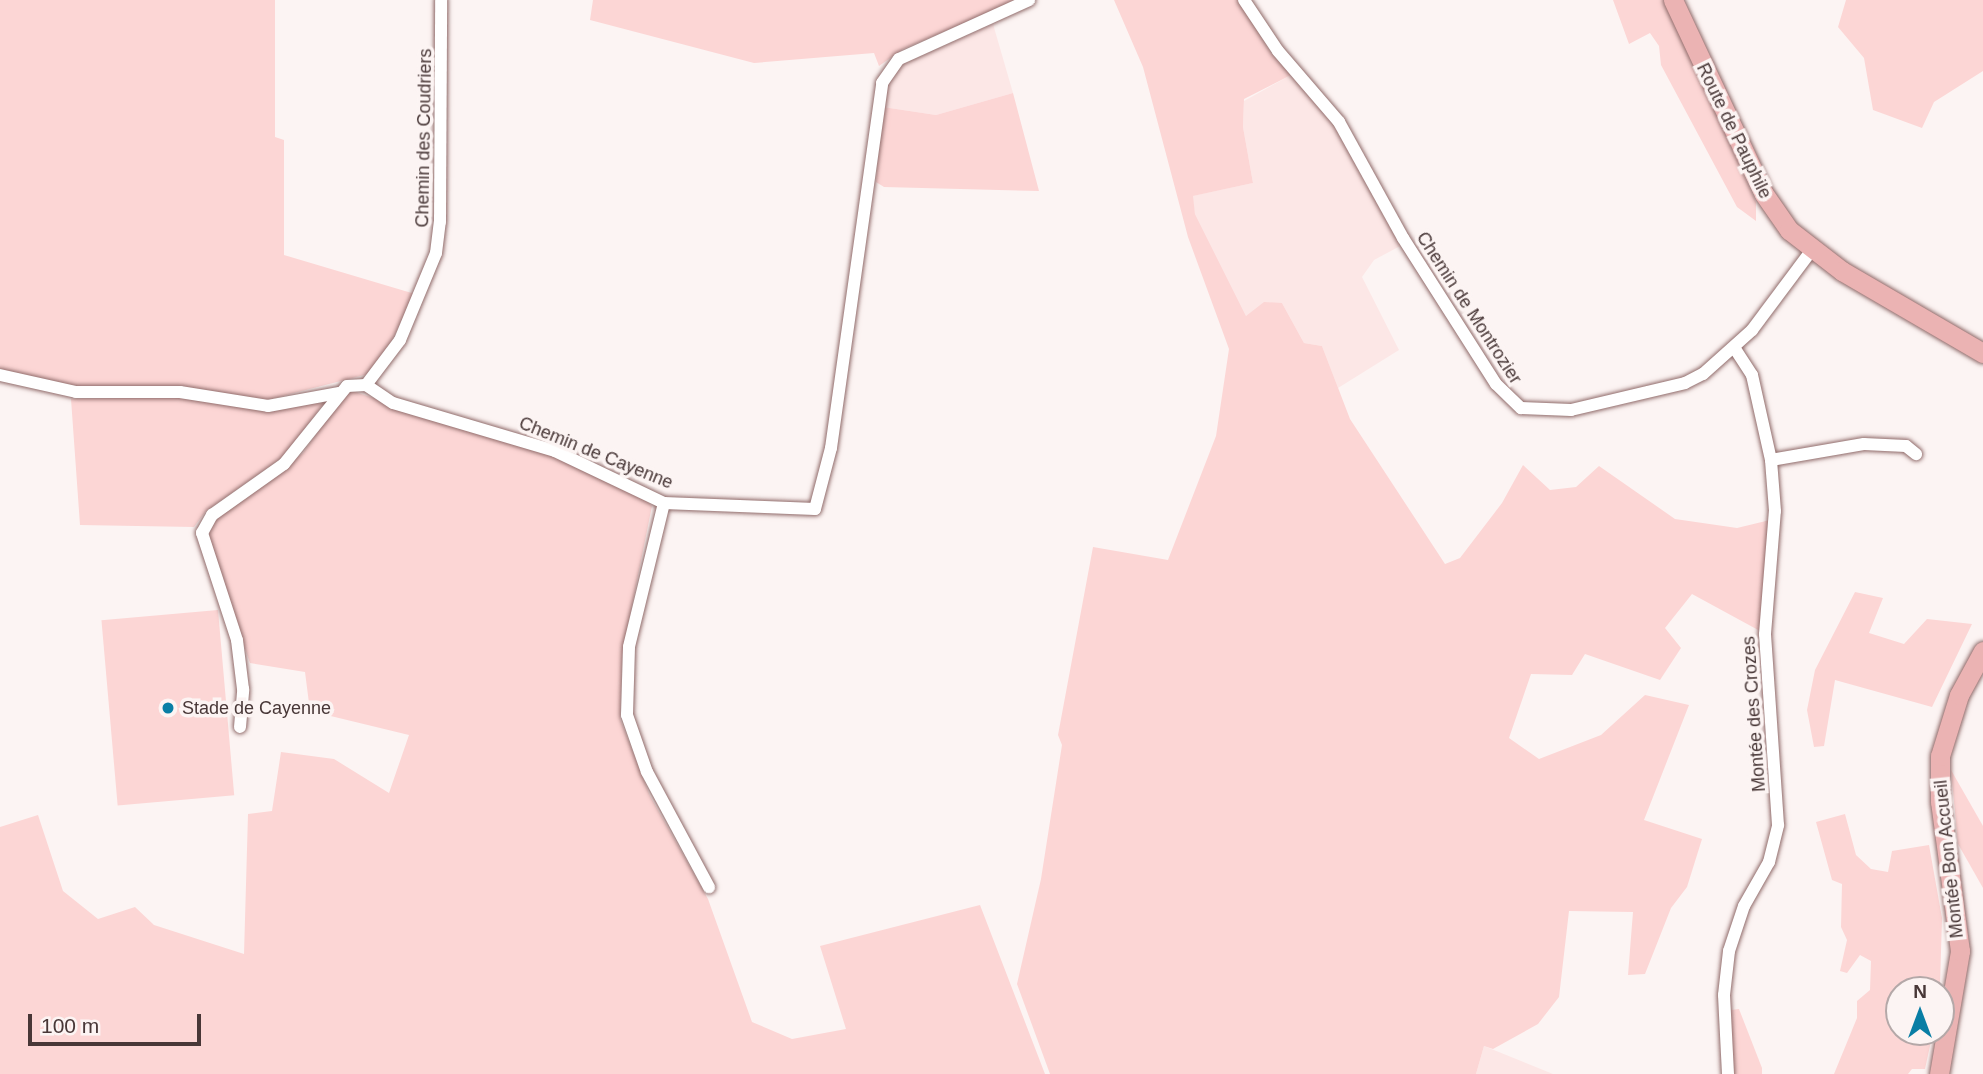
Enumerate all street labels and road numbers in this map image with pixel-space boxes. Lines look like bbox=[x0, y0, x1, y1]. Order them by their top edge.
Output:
street label: Chemin des Coudriers bbox=[412, 48, 436, 228]
street label: Route de Pauphile bbox=[1692, 60, 1776, 202]
street label: Chemin de Montrozier bbox=[1412, 228, 1526, 388]
street label: Chemin de Cayenne bbox=[516, 412, 676, 494]
street label: Montée des Crozes bbox=[1738, 635, 1770, 793]
street label: Montée Bon Accueil bbox=[1930, 778, 1968, 940]

